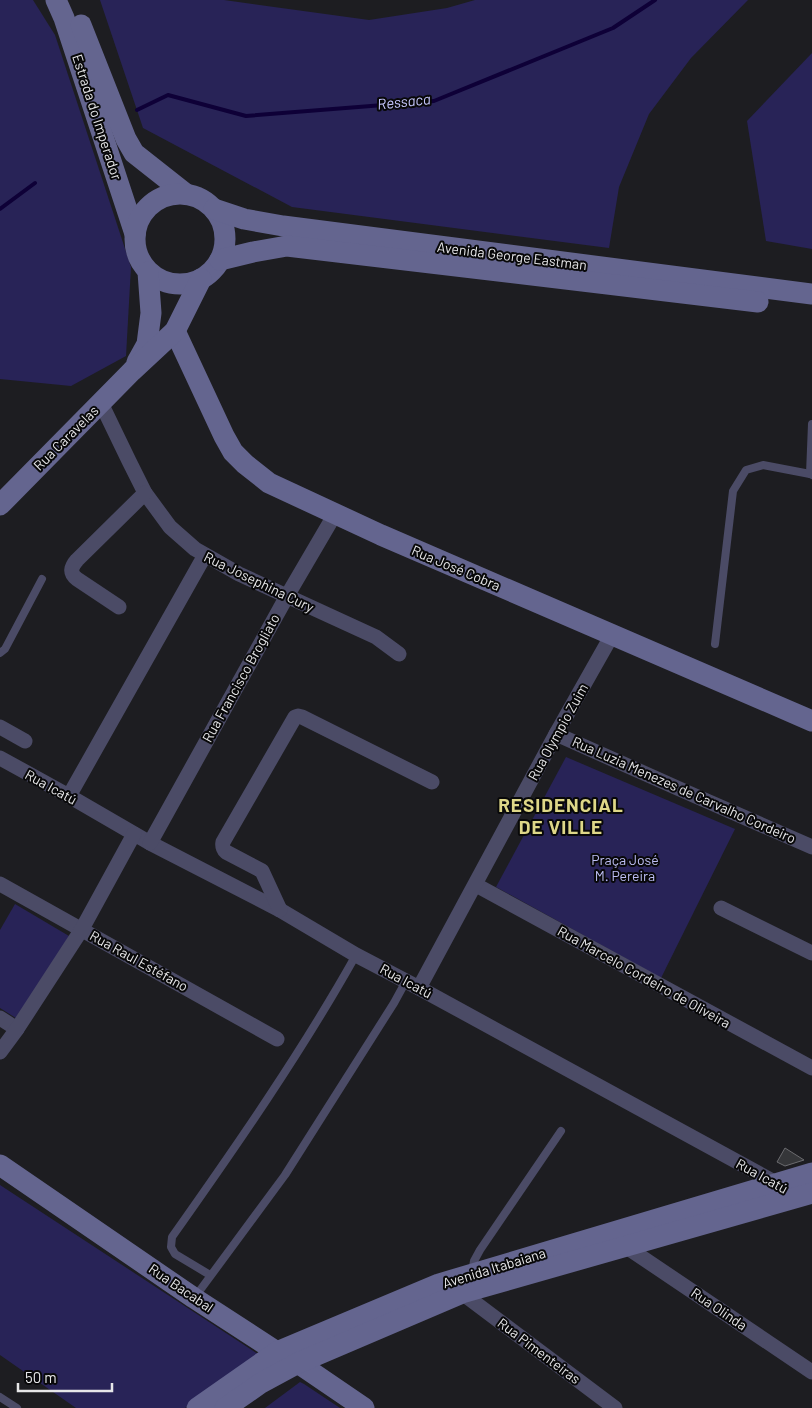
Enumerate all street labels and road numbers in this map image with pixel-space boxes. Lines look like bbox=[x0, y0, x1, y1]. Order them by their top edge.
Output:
street label: Estrada do Imperador bbox=[69, 52, 126, 182]
street label: Avenida George Eastman bbox=[436, 238, 588, 273]
street label: Rua Caravelas bbox=[30, 402, 102, 474]
street label: Rua José Cobra bbox=[409, 541, 503, 594]
street label: Rua Josephina Cury bbox=[201, 548, 317, 616]
street label: Rua Francisco Brogliato bbox=[198, 611, 283, 745]
street label: Rua Olympio Zuim bbox=[524, 680, 591, 783]
street label: Rua Luzia Menezes de Carvalho Cordeiro bbox=[570, 732, 799, 847]
street label: Rua Icatú bbox=[22, 765, 80, 808]
street label: Rua Marcelo Cordeiro de Oliveira bbox=[555, 922, 734, 1031]
street label: Rua Raul Estéfano bbox=[87, 927, 191, 995]
street label: Rua Icatú bbox=[377, 960, 435, 1001]
street label: Rua Icatú bbox=[733, 1154, 791, 1197]
street label: Avenida Itabaiana bbox=[440, 1244, 547, 1291]
street label: Rua Bacabal bbox=[146, 1260, 217, 1315]
street label: Rua Olinda bbox=[688, 1284, 750, 1333]
street label: Rua Pimenteiras bbox=[495, 1314, 584, 1387]

